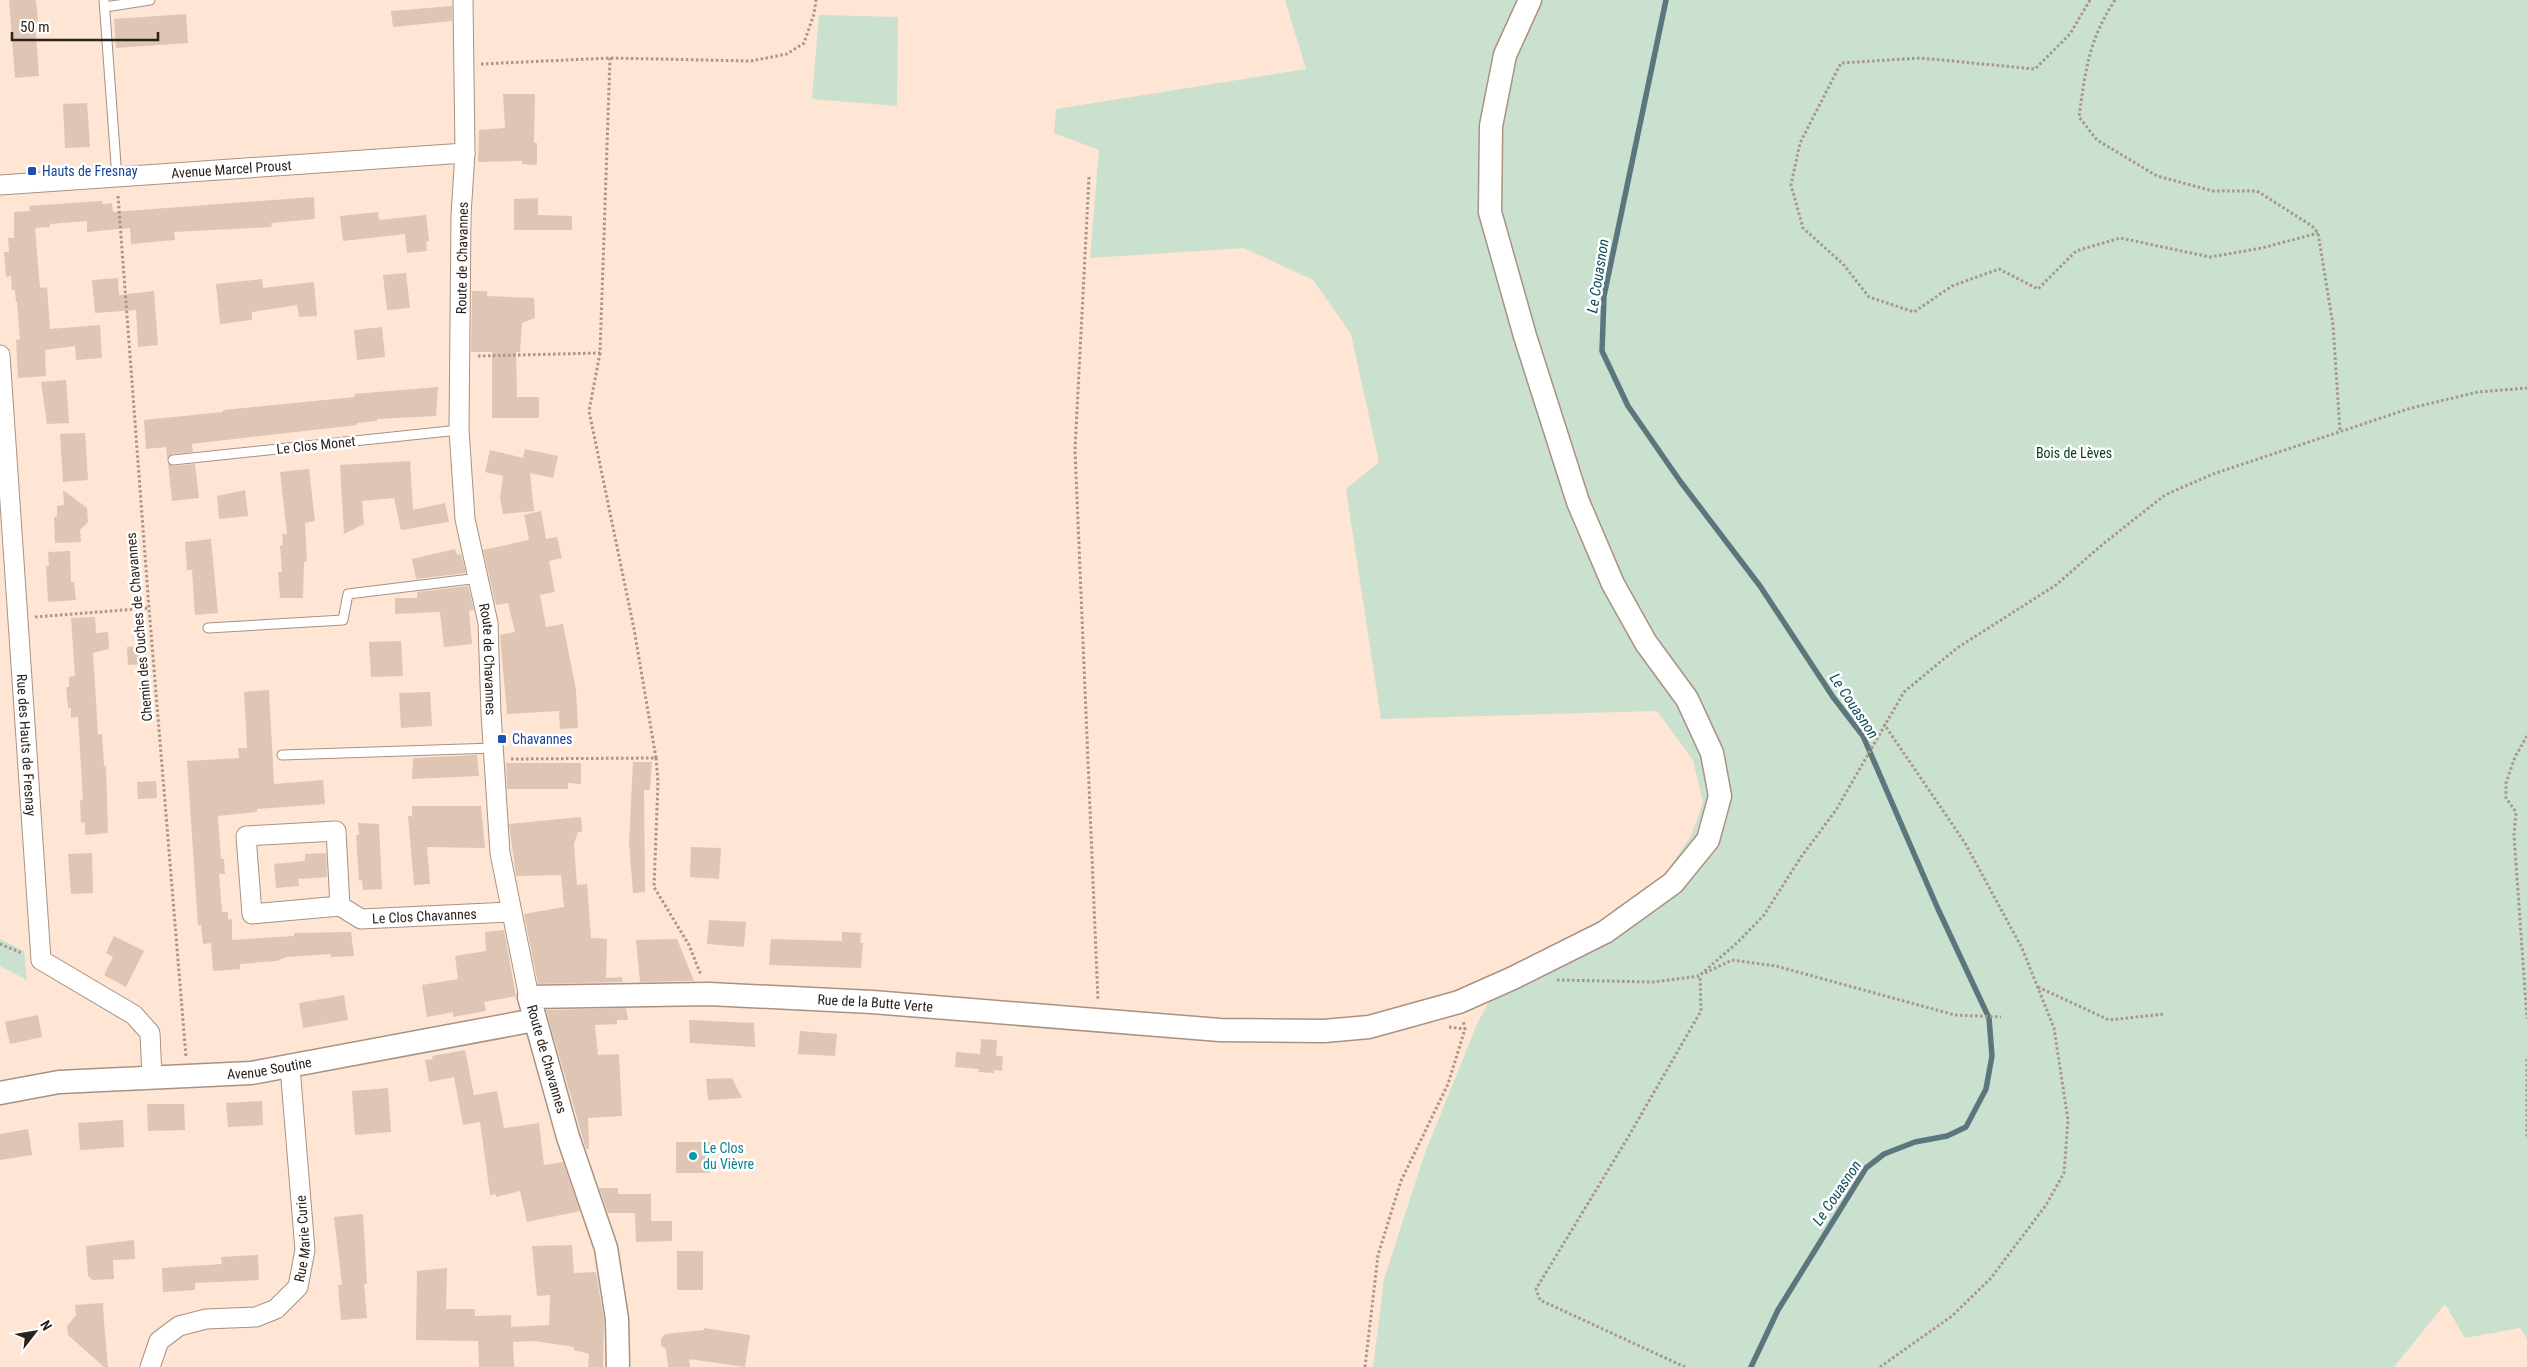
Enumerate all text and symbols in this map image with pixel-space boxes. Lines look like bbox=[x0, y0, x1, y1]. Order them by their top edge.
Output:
scale bar bbox=[12, 10, 159, 42]
text: 50 m bbox=[20, 18, 50, 36]
street label: Avenue Marcel Proust bbox=[171, 157, 292, 181]
place label: Hauts de Fresnay bbox=[42, 163, 138, 179]
marker: Hauts de Fresnay bbox=[26, 165, 38, 177]
street label: Route de Chavannes bbox=[453, 202, 471, 314]
water label: Le Couasnon bbox=[1583, 238, 1613, 314]
street label: Le Clos Monet bbox=[276, 433, 356, 457]
park label: Bois de Lèves bbox=[2036, 445, 2112, 461]
street label: Chemin des Ouches de Chavannes bbox=[123, 532, 155, 722]
street label: Route de Chavannes bbox=[476, 602, 499, 716]
water label: Le Couasnon bbox=[1826, 670, 1882, 742]
street label: Rue des Hauts de Fresnay bbox=[14, 673, 39, 817]
place label: Chavannes bbox=[512, 731, 572, 747]
marker: Chavannes bbox=[496, 733, 508, 745]
street label: Le Clos Chavannes bbox=[372, 906, 477, 926]
street label: Rue de la Butte Verte bbox=[817, 991, 934, 1015]
street label: Route de Chavannes bbox=[524, 1003, 570, 1115]
street label: Avenue Soutine bbox=[227, 1054, 313, 1082]
place label: Le Clos du Vièvre bbox=[703, 1140, 755, 1172]
marker: Le Clos du Vièvre bbox=[687, 1150, 699, 1162]
water label: Le Couasnon bbox=[1809, 1157, 1865, 1229]
street label: Rue Marie Curie bbox=[291, 1194, 313, 1283]
north arrow bbox=[10, 1307, 60, 1357]
text: N bbox=[37, 1318, 55, 1333]

